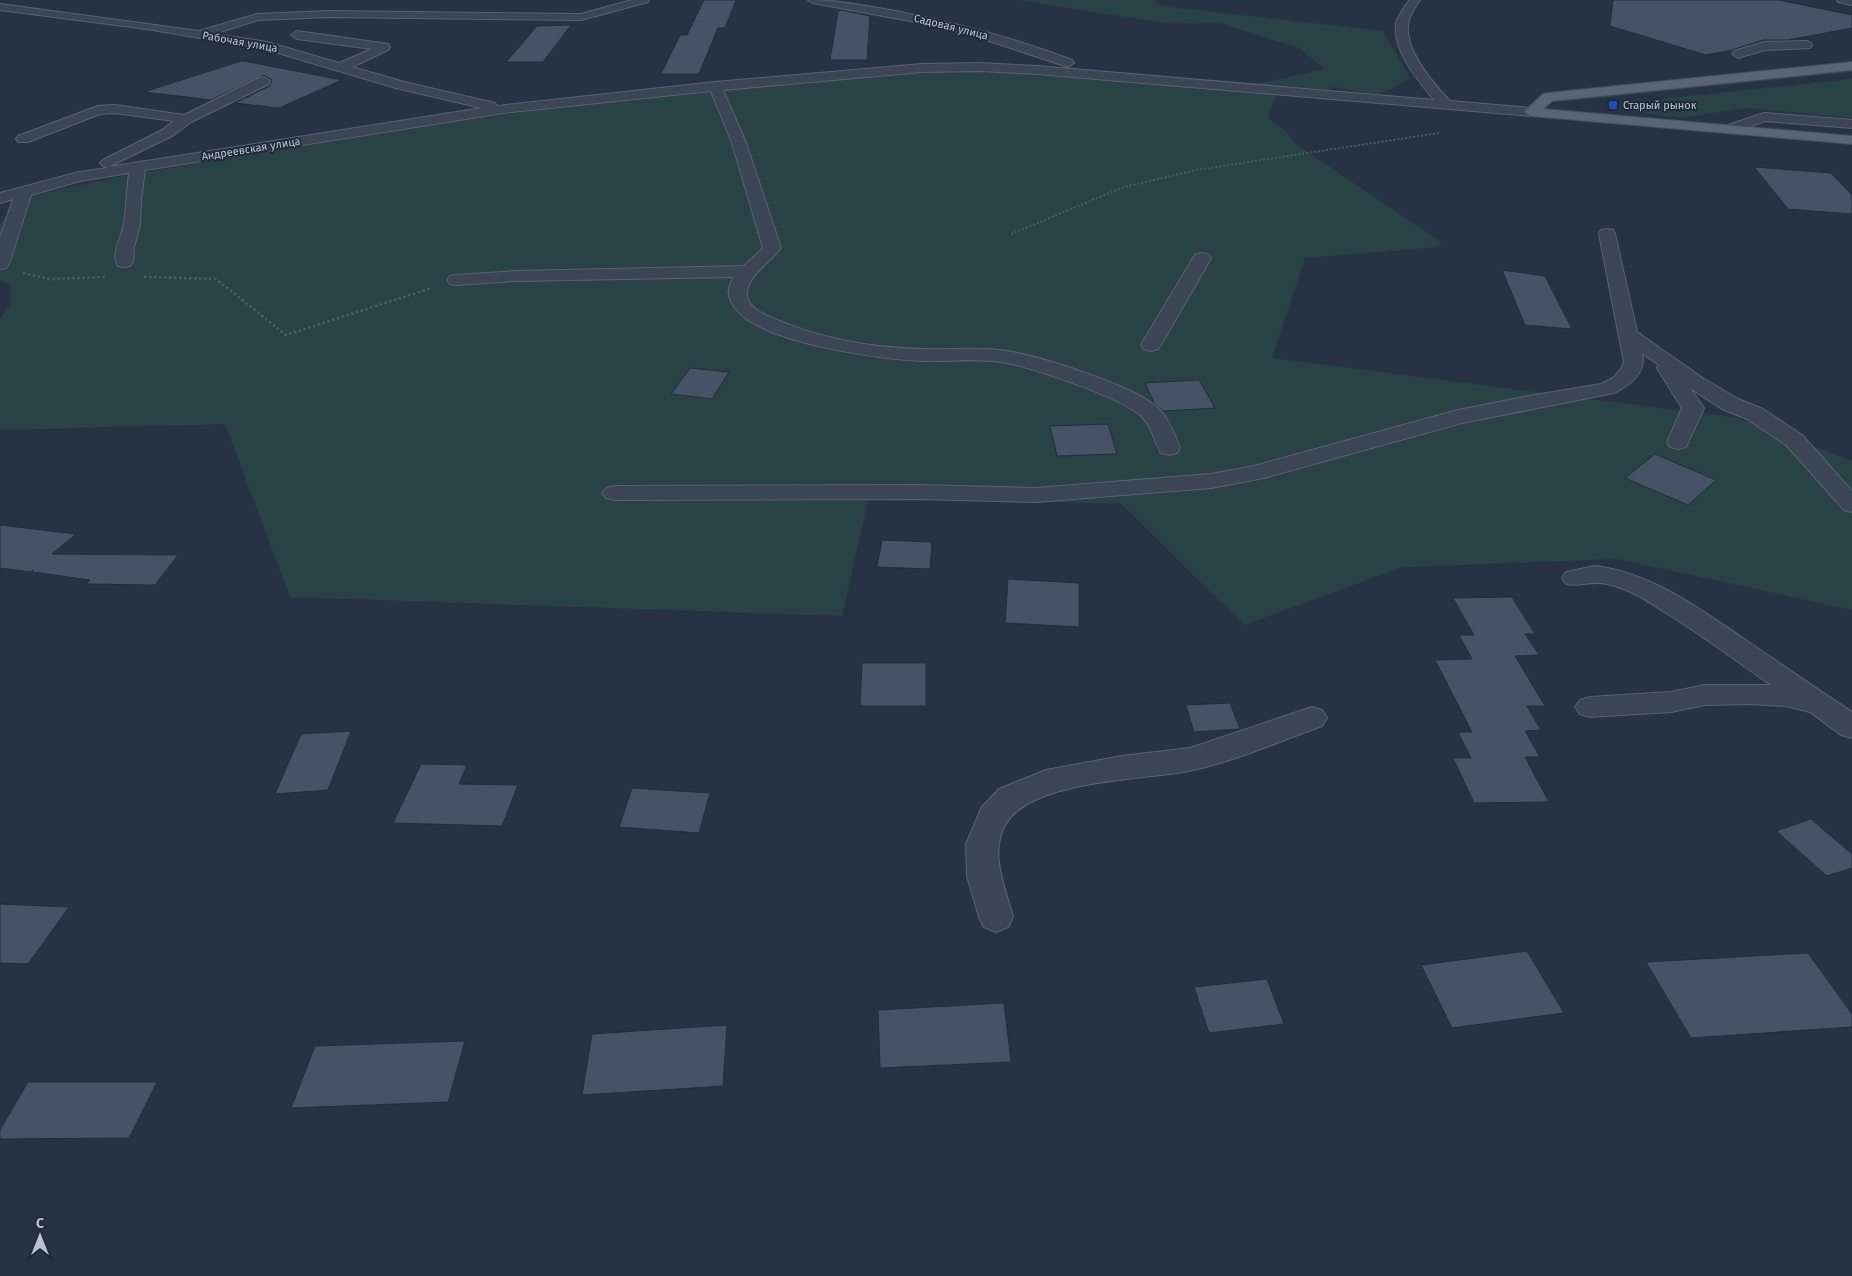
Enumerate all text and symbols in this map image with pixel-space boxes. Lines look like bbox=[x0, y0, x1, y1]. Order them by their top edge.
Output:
street label: Садовая улица bbox=[912, 11, 990, 43]
street label: Рабочая улица bbox=[201, 29, 279, 55]
marker: Старый рынок bbox=[1607, 99, 1619, 111]
place label: Старый рынок bbox=[1623, 99, 1697, 112]
street label: Андреевская улица bbox=[201, 135, 301, 163]
north arrow bbox=[15, 1211, 65, 1261]
text: С bbox=[36, 1215, 44, 1232]

